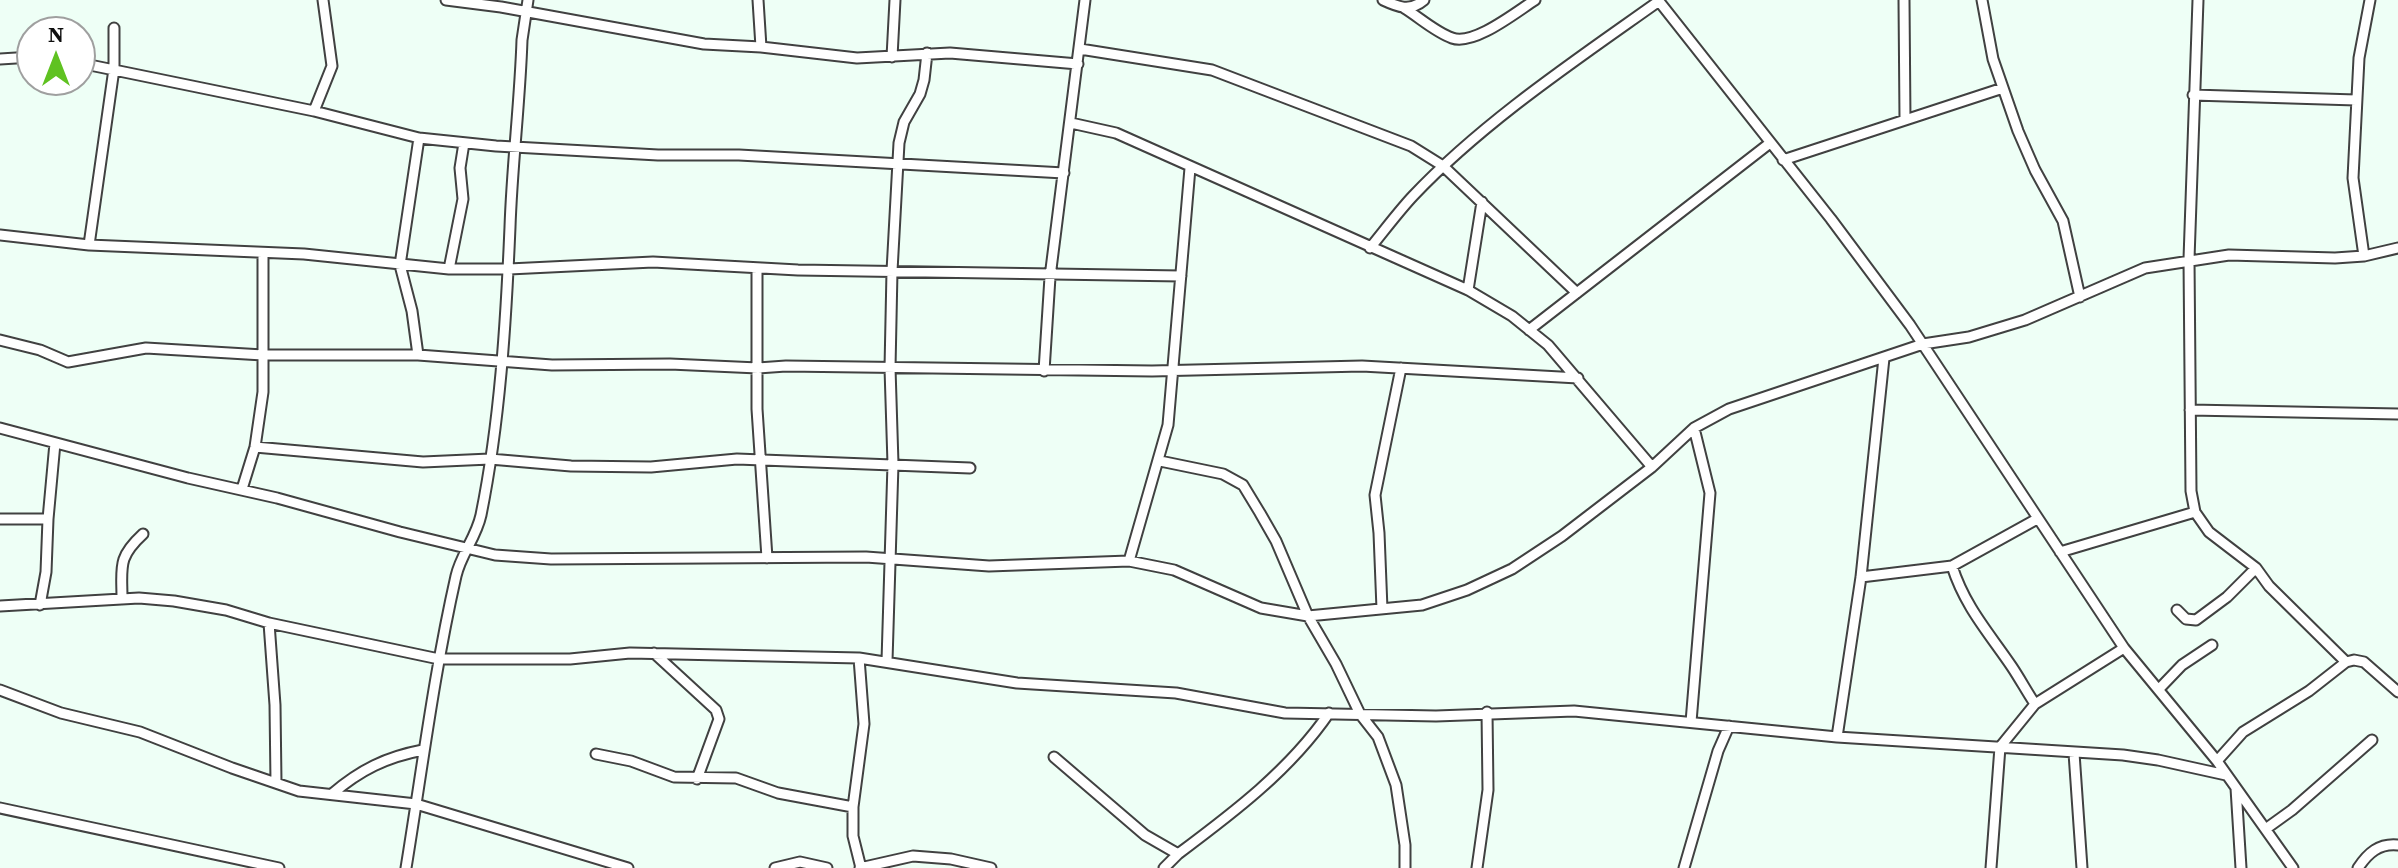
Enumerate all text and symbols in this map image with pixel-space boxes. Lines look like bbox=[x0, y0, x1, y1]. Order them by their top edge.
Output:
north arrow bbox=[16, 16, 96, 96]
text: N bbox=[48, 19, 64, 49]

